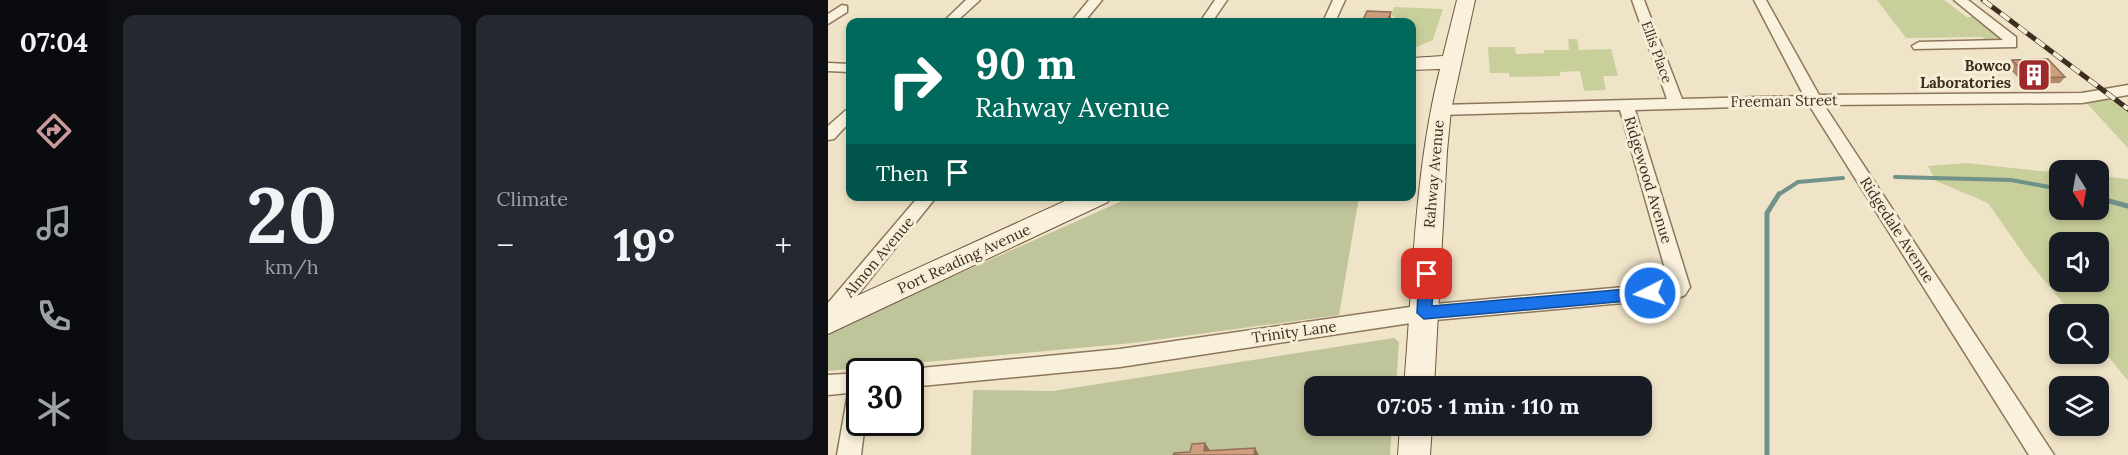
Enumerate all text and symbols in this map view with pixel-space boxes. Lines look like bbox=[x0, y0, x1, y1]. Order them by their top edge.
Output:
street label: Ellis Place bbox=[1637, 18, 1677, 86]
text: 07:04 bbox=[20, 25, 88, 59]
text: 90 m bbox=[975, 37, 1076, 91]
icon: right bbox=[876, 42, 954, 120]
place label: Bowco Laboratories bbox=[1920, 56, 2012, 92]
building icon: Bowco Laboratories bbox=[2016, 57, 2052, 93]
text: Rahway Avenue bbox=[975, 90, 1170, 124]
street label: Freeman Street bbox=[1730, 90, 1838, 111]
icon: directions bbox=[33, 110, 75, 152]
street label: Ridgewood Avenue bbox=[1620, 114, 1677, 246]
street label: Rahway Avenue bbox=[1419, 119, 1448, 229]
icon: arrive bbox=[941, 156, 974, 189]
text: Then bbox=[876, 159, 929, 187]
north arrow bbox=[2049, 160, 2109, 220]
map controls bbox=[2049, 160, 2109, 436]
text: 20 bbox=[246, 165, 337, 264]
street label: Ridgedale Avenue bbox=[1856, 173, 1939, 286]
text: Climate bbox=[497, 186, 568, 211]
icon: music bbox=[33, 202, 75, 244]
street label: Almon Avenue bbox=[839, 212, 918, 302]
text: 19° bbox=[614, 216, 675, 273]
street label: Port Reading Avenue bbox=[894, 219, 1033, 298]
text: − bbox=[497, 224, 514, 266]
text: + bbox=[774, 224, 792, 266]
button: sound bbox=[2049, 232, 2109, 292]
pin bbox=[1401, 248, 1452, 299]
text: km/h bbox=[265, 254, 319, 279]
icon: arrive bbox=[1410, 257, 1443, 290]
position arrow bbox=[1618, 261, 1682, 325]
icon: phone bbox=[33, 295, 75, 337]
button: search bbox=[2049, 304, 2109, 364]
street label: Trinity Lane bbox=[1250, 316, 1338, 347]
speed limit sign: 30 bbox=[846, 358, 924, 436]
button: layers bbox=[2049, 376, 2109, 436]
icon: climate bbox=[33, 388, 75, 430]
text: 07:05 · 1 min · 110 m bbox=[1377, 392, 1579, 420]

